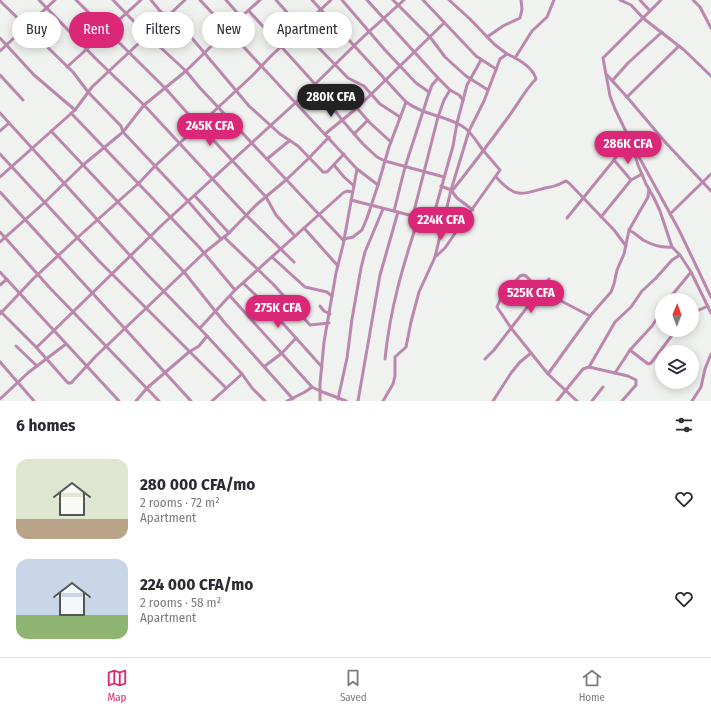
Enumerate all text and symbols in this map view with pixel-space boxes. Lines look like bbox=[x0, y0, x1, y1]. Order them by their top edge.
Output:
chip: Buy bbox=[12, 12, 61, 48]
chip: Rent bbox=[69, 12, 124, 48]
chip: Filters bbox=[132, 12, 194, 48]
chip: New bbox=[202, 12, 255, 48]
chip: Apartment bbox=[263, 12, 352, 48]
pin: 280K CFA bbox=[290, 84, 372, 118]
text: 280K CFA bbox=[306, 89, 356, 104]
pin: 245K CFA bbox=[169, 113, 251, 147]
text: 245K CFA bbox=[186, 118, 234, 133]
pin: 286K CFA bbox=[587, 131, 669, 165]
text: 286K CFA bbox=[604, 136, 652, 151]
pin: 224K CFA bbox=[400, 207, 482, 241]
text: 224K CFA bbox=[417, 212, 465, 227]
pin: 525K CFA bbox=[490, 280, 572, 314]
text: 525K CFA bbox=[507, 285, 555, 300]
north arrow bbox=[655, 293, 699, 337]
map controls bbox=[655, 293, 699, 389]
pin: 275K CFA bbox=[237, 295, 319, 329]
text: 275K CFA bbox=[255, 300, 301, 315]
button: layers bbox=[655, 345, 699, 389]
icon: filters bbox=[673, 414, 695, 436]
text: 6 homes bbox=[16, 415, 75, 436]
text: 280 000 CFA/mo bbox=[140, 474, 255, 495]
icon: home bbox=[48, 475, 96, 523]
icon: heart bbox=[673, 488, 695, 510]
text: 2 rooms · 72 m² bbox=[140, 495, 220, 510]
text: Apartment bbox=[140, 510, 196, 525]
text: 224 000 CFA/mo bbox=[140, 574, 253, 595]
icon: home bbox=[48, 575, 96, 623]
icon: heart bbox=[673, 588, 695, 610]
text: 2 rooms · 58 m² bbox=[140, 595, 221, 610]
text: Apartment bbox=[140, 610, 196, 625]
tab: Map bbox=[106, 667, 128, 704]
tab: Saved bbox=[340, 667, 367, 704]
tab: Home bbox=[579, 667, 605, 704]

